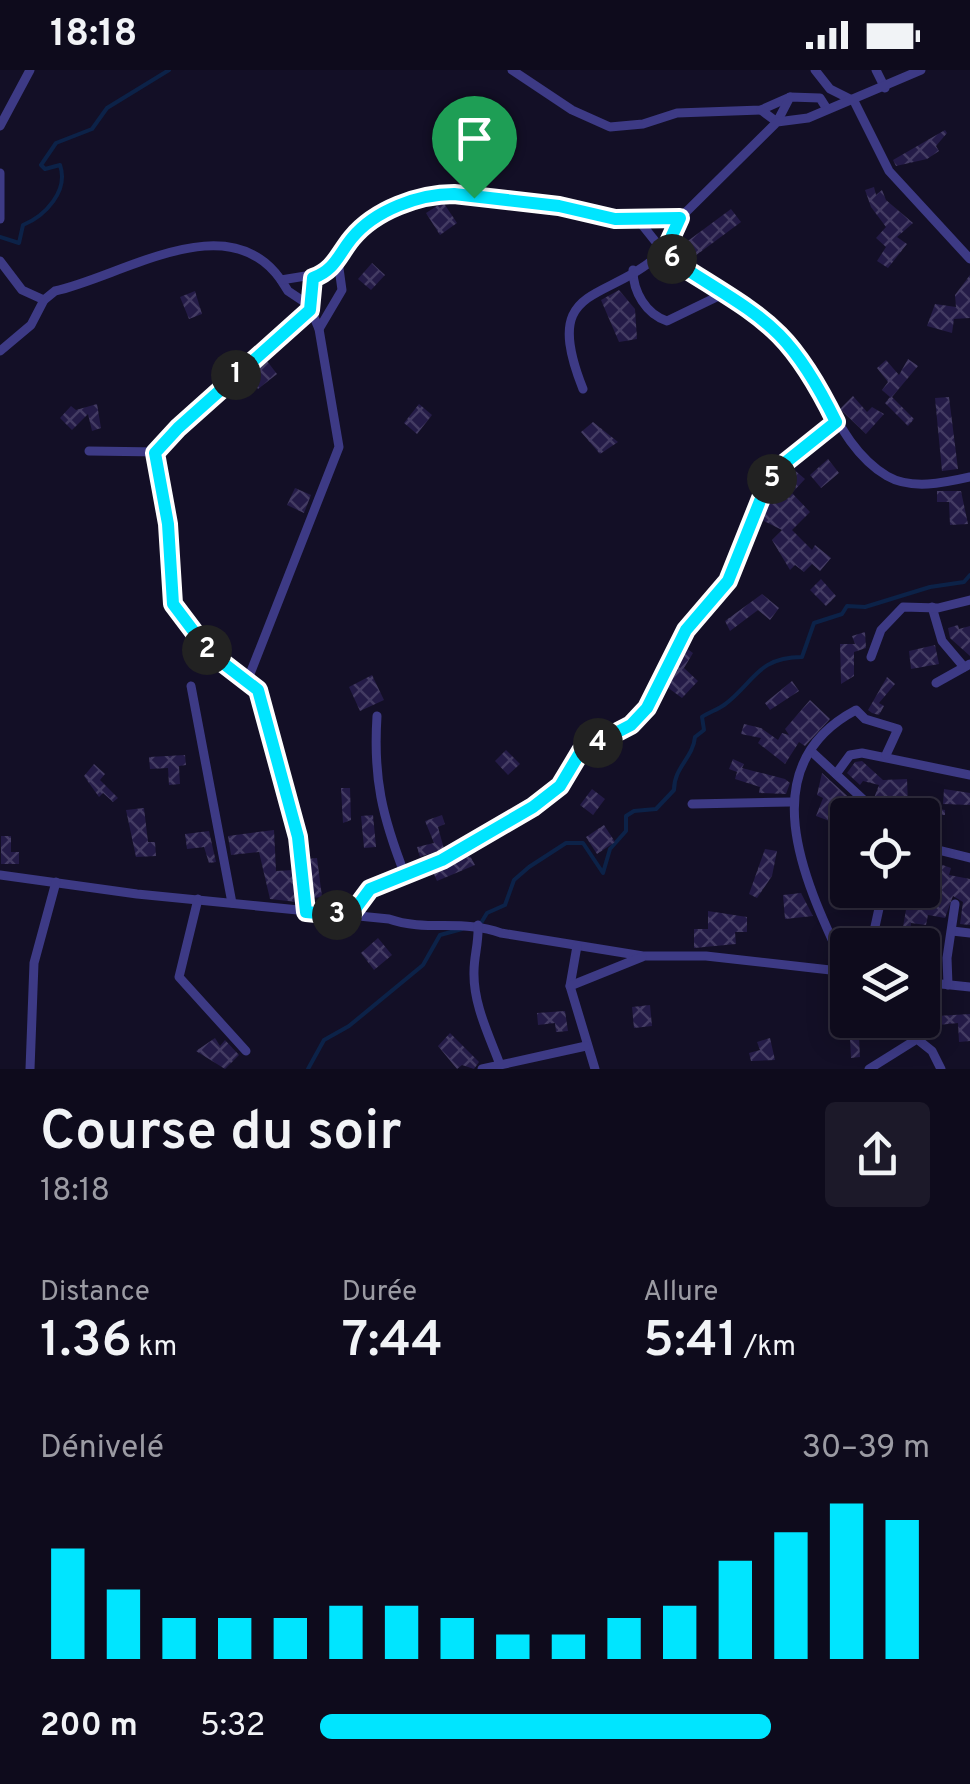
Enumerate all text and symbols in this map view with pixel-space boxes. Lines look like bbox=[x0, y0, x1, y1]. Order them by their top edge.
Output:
text: 18:18 bbox=[50, 11, 137, 60]
pin bbox=[432, 96, 517, 199]
icon: arrive bbox=[447, 111, 502, 166]
pin: 6 bbox=[647, 234, 697, 284]
text: 6 bbox=[663, 241, 681, 277]
pin: 1 bbox=[211, 350, 261, 400]
text: 1 bbox=[230, 357, 242, 393]
pin: 5 bbox=[747, 454, 797, 504]
text: 5 bbox=[763, 461, 781, 497]
pin: 2 bbox=[182, 625, 232, 675]
text: 2 bbox=[198, 632, 216, 668]
pin: 4 bbox=[573, 718, 623, 768]
text: 4 bbox=[589, 725, 607, 761]
map controls bbox=[830, 798, 940, 1038]
button: locate bbox=[830, 798, 940, 908]
pin: 3 bbox=[312, 890, 362, 940]
text: 3 bbox=[329, 897, 345, 933]
button: layers bbox=[830, 928, 940, 1038]
text: Course du soir bbox=[40, 1099, 402, 1169]
button: share bbox=[825, 1102, 930, 1207]
text: 18:18 bbox=[40, 1172, 110, 1212]
text: Distance bbox=[40, 1275, 150, 1311]
text: Durée bbox=[342, 1275, 417, 1311]
text: Allure bbox=[643, 1275, 718, 1311]
text: 1.36 bbox=[40, 1311, 132, 1374]
text: 7:44 bbox=[342, 1311, 443, 1374]
text: 5:41 bbox=[643, 1311, 737, 1374]
text: km bbox=[132, 1330, 177, 1366]
text: /km bbox=[737, 1330, 796, 1366]
text: Dénivelé bbox=[40, 1429, 164, 1469]
text: 30–39 m bbox=[802, 1429, 930, 1469]
text: 200 m bbox=[40, 1707, 138, 1747]
text: 5:32 bbox=[200, 1707, 265, 1747]

